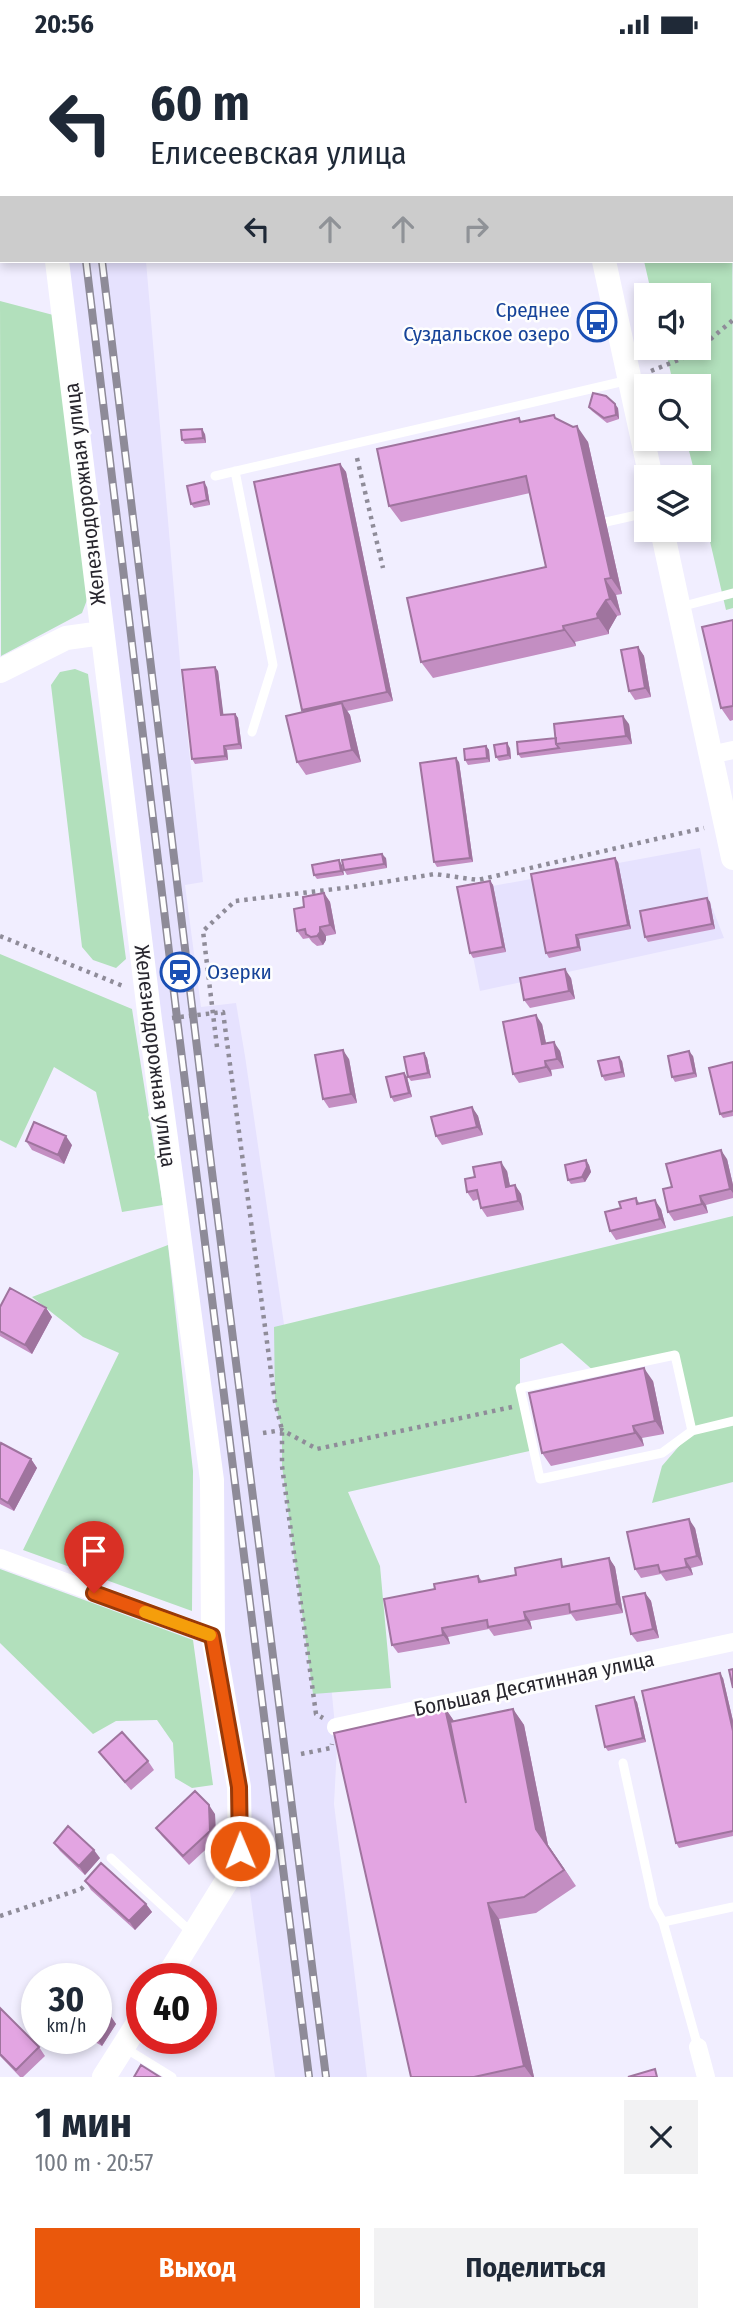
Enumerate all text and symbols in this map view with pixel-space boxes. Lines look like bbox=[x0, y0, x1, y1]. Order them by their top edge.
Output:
text: 20:56 bbox=[35, 9, 94, 40]
text: 60 m bbox=[150, 74, 250, 133]
icon: left bbox=[35, 77, 126, 168]
text: Елисеевская улица bbox=[150, 134, 407, 172]
icon: left bbox=[238, 210, 276, 248]
icon: ahead bbox=[311, 210, 349, 248]
icon: ahead bbox=[384, 210, 422, 248]
icon: right bbox=[457, 210, 495, 248]
map controls bbox=[634, 283, 711, 542]
button: sound bbox=[634, 283, 711, 360]
place label: Среднее Суздальское озеро bbox=[403, 297, 570, 347]
bus stop icon: Среднее Суздальское озеро bbox=[576, 301, 618, 343]
button: search bbox=[634, 374, 711, 451]
street label: Железнодорожная улица bbox=[58, 381, 112, 607]
button: layers bbox=[634, 465, 711, 542]
street label: Железнодорожная улица bbox=[128, 943, 182, 1169]
station icon: Озерки bbox=[159, 951, 201, 993]
place label: Озерки bbox=[207, 959, 272, 985]
pin bbox=[64, 1521, 124, 1593]
icon: arrive bbox=[75, 1532, 113, 1570]
street label: Большая Десятинная улица bbox=[412, 1646, 656, 1722]
position arrow bbox=[203, 1814, 277, 1888]
speed limit sign: 40 bbox=[126, 1963, 217, 2054]
text: 30 bbox=[49, 1978, 84, 2020]
text: km/h bbox=[46, 2015, 87, 2037]
text: 1 мин bbox=[35, 2098, 132, 2148]
button: close bbox=[624, 2100, 698, 2174]
text: 100 m · 20:57 bbox=[35, 2149, 153, 2177]
button: Выход bbox=[35, 2228, 360, 2308]
button: Поделиться bbox=[374, 2228, 698, 2308]

